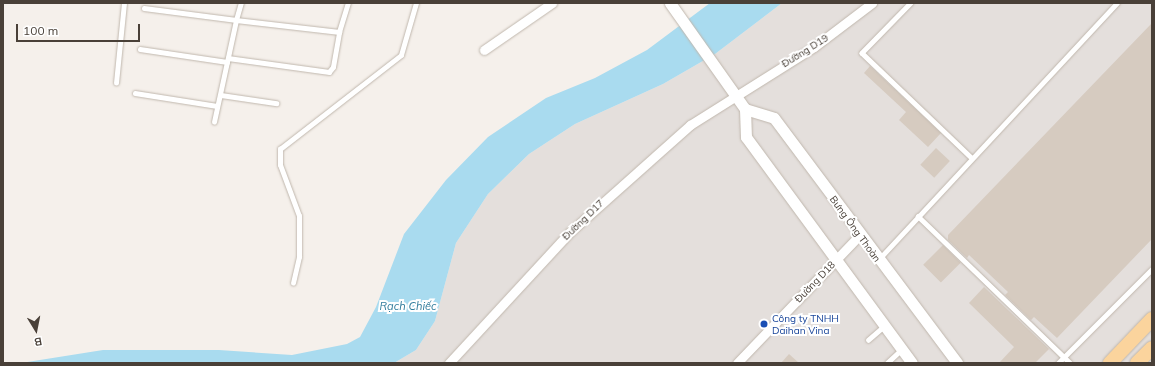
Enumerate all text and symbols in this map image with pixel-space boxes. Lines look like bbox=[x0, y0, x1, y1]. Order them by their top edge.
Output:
scale bar bbox=[18, 16, 142, 42]
text: 100 m bbox=[23, 23, 58, 38]
street label: Đường D19 bbox=[779, 32, 831, 70]
street label: Bưng Ông Thoàn bbox=[827, 194, 883, 264]
street label: Đường D17 bbox=[560, 197, 606, 243]
street label: Đường D18 bbox=[792, 259, 838, 305]
water label: Rạch Chiếc bbox=[380, 299, 436, 313]
north arrow bbox=[16, 310, 56, 350]
place label: Công ty TNHH Daihan Vina bbox=[772, 312, 839, 336]
marker: Công ty TNHH Daihan Vina bbox=[759, 319, 769, 329]
text: B bbox=[33, 334, 43, 349]

